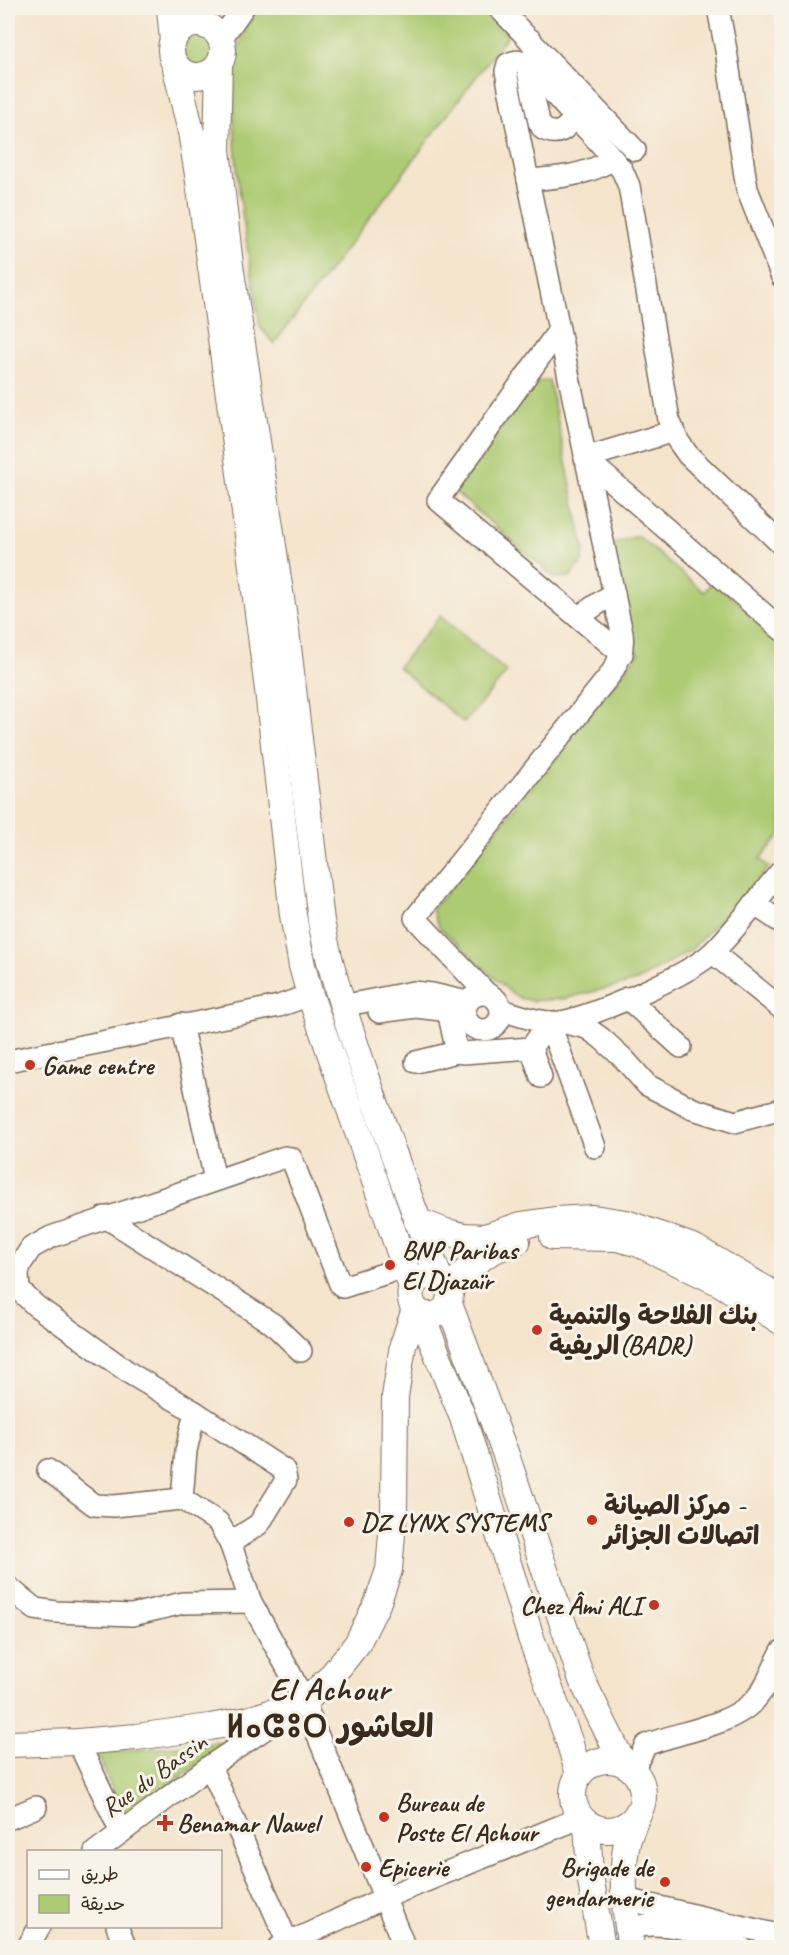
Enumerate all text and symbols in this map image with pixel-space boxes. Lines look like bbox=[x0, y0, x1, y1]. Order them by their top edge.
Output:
place label: Game centre bbox=[42, 1049, 155, 1082]
marker: Game centre bbox=[23, 1058, 37, 1072]
place label: BNP Paribas El Djazaïr bbox=[402, 1234, 520, 1297]
marker: BNP Paribas El Djazaïr bbox=[383, 1258, 397, 1272]
place label: بنك الفلاحة والتنمية الريفية(BADR) bbox=[549, 1299, 758, 1362]
marker: بنك الفلاحة والتنمية الريفية(BADR) bbox=[530, 1323, 544, 1337]
place label: مركز الصيانة - اتصالات الجزائر bbox=[601, 1489, 759, 1552]
place label: DZ LYNX SYSTEMS bbox=[361, 1506, 552, 1539]
marker: مركز الصيانة - اتصالات الجزائر bbox=[585, 1513, 599, 1527]
marker: DZ LYNX SYSTEMS bbox=[342, 1515, 356, 1529]
place label: Chez Âmi ALI bbox=[520, 1589, 647, 1622]
marker: Chez Âmi ALI bbox=[647, 1598, 661, 1612]
district label: El Achour ⵍⴰⵛⵓⵔ العاشور bbox=[226, 1669, 434, 1747]
street label: Rue du Bassin bbox=[95, 1725, 214, 1824]
place label: Bureau de Poste El Achour bbox=[396, 1786, 540, 1849]
place label: Benamar Nawel bbox=[177, 1807, 323, 1840]
marker: Bureau de Poste El Achour bbox=[377, 1810, 391, 1824]
marker: Benamar Nawel bbox=[158, 1816, 172, 1830]
legend bbox=[27, 1850, 222, 1928]
place label: Epicerie bbox=[378, 1851, 450, 1884]
place label: Brigade de gendarmerie bbox=[545, 1851, 655, 1914]
marker: Epicerie bbox=[359, 1860, 373, 1874]
text: طريق bbox=[81, 1863, 119, 1885]
marker: Brigade de gendarmerie bbox=[658, 1875, 672, 1889]
text: حديقة bbox=[81, 1893, 125, 1915]

